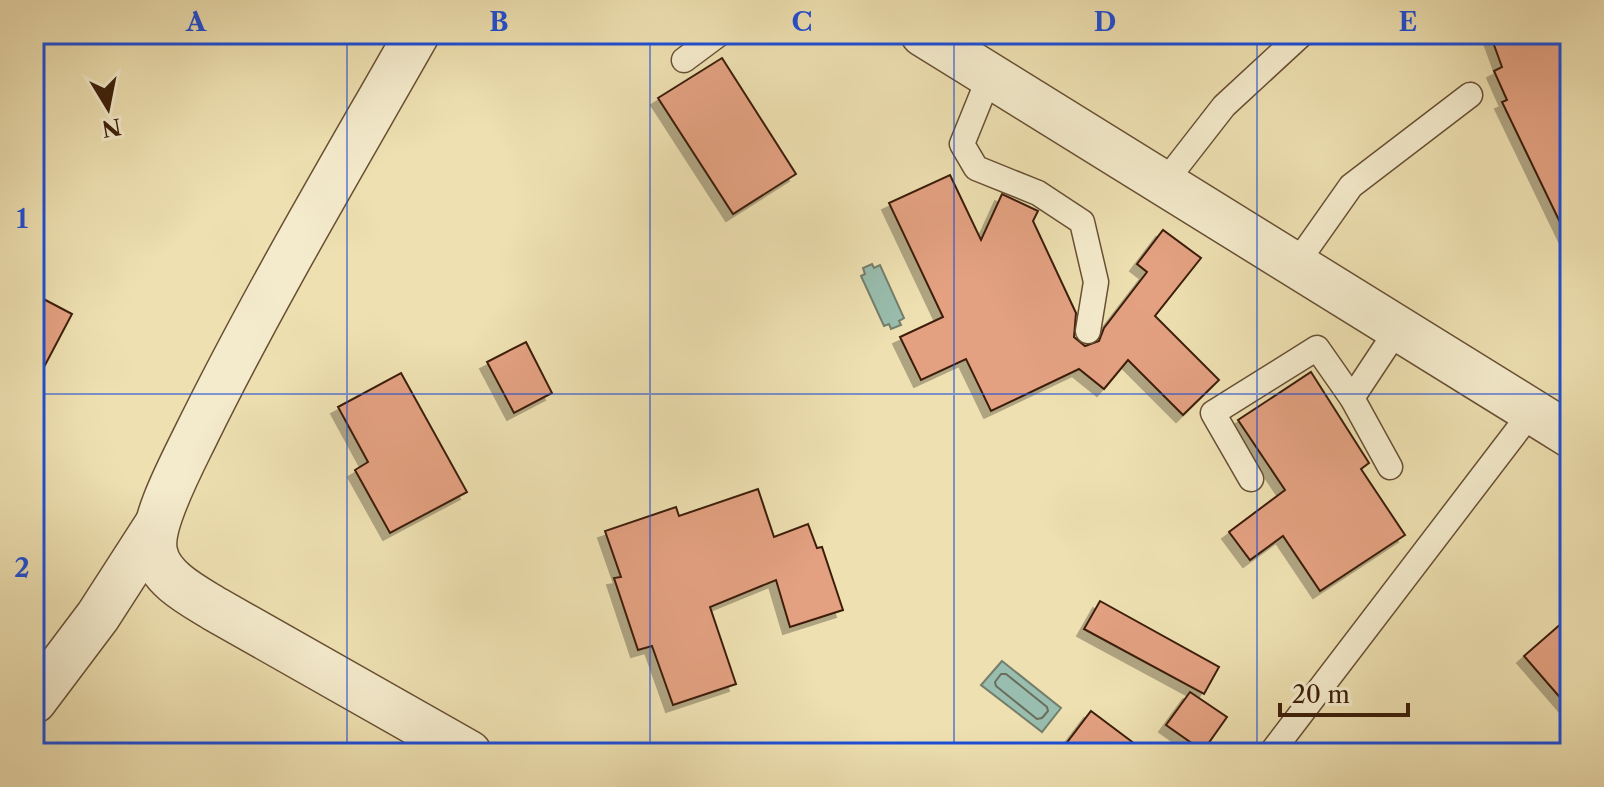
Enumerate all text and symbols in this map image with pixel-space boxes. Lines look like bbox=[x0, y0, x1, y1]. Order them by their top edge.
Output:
text: A bbox=[185, 6, 207, 38]
text: B bbox=[489, 6, 509, 38]
text: C bbox=[792, 6, 812, 38]
text: D bbox=[1094, 6, 1116, 38]
text: E bbox=[1399, 6, 1417, 38]
north arrow bbox=[68, 68, 148, 148]
text: N bbox=[100, 112, 123, 142]
text: 1 bbox=[16, 203, 28, 235]
text: 2 bbox=[14, 552, 30, 584]
scale bar bbox=[1280, 667, 1408, 717]
text: 20 m bbox=[1292, 680, 1350, 709]

